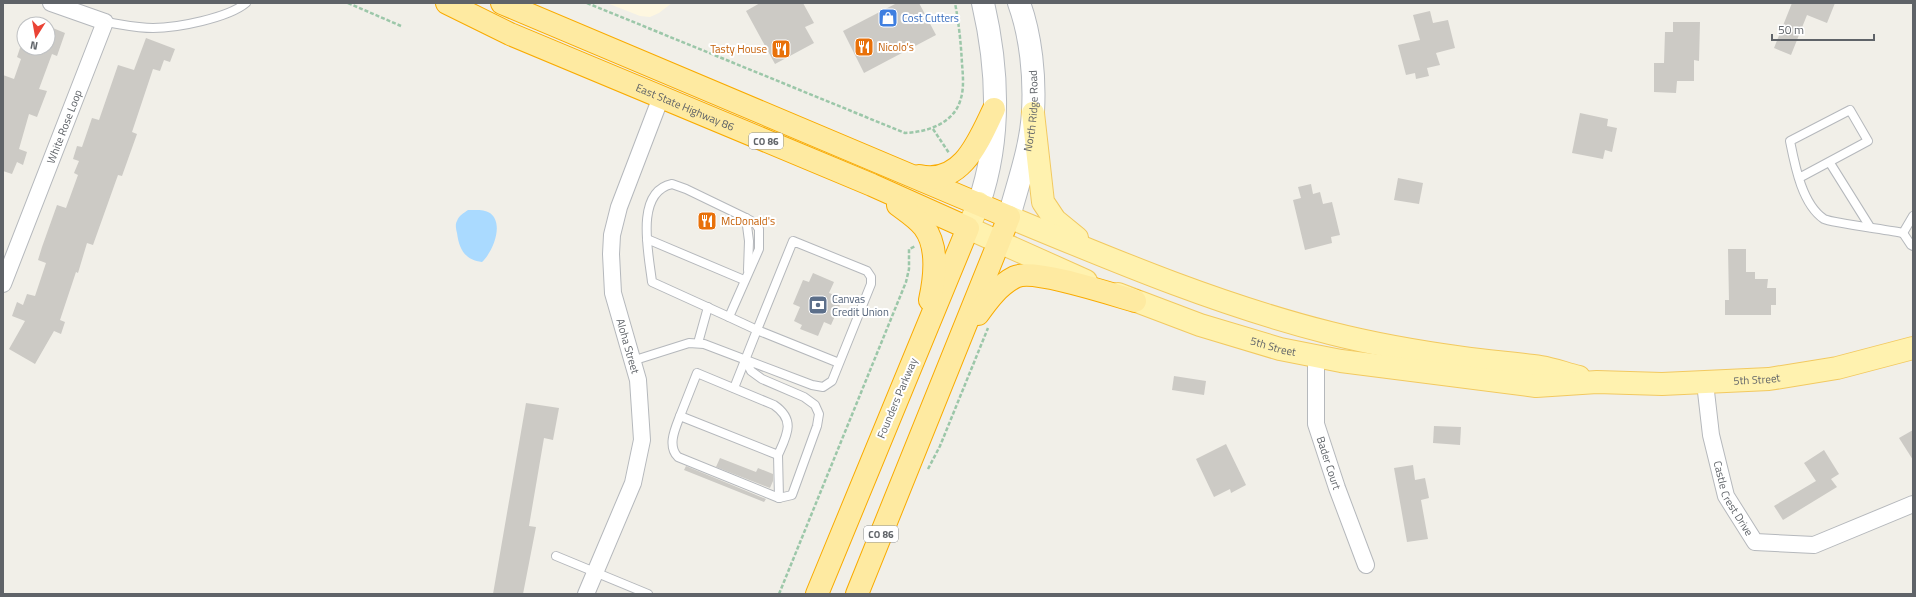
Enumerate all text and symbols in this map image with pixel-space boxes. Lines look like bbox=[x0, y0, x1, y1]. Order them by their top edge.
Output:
shop icon: Cost Cutters bbox=[877, 7, 899, 29]
place label: Cost Cutters bbox=[902, 10, 959, 26]
north arrow bbox=[16, 16, 56, 56]
scale bar bbox=[1772, 16, 1874, 42]
text: 50 m bbox=[1778, 20, 1804, 39]
restaurant icon: Nicolo's bbox=[853, 36, 875, 58]
text: N bbox=[29, 37, 39, 54]
restaurant icon: Tasty House bbox=[770, 38, 792, 60]
place label: Nicolo's bbox=[878, 39, 914, 55]
place label: Tasty House bbox=[710, 41, 767, 57]
street label: North Ridge Road bbox=[1019, 69, 1042, 153]
street label: East State Highway 86 bbox=[633, 79, 737, 135]
street label: White Rose Loop bbox=[43, 87, 86, 166]
road number: CO 86 bbox=[749, 133, 783, 149]
restaurant icon: McDonald's bbox=[696, 210, 718, 232]
place label: McDonald's bbox=[721, 213, 775, 229]
place label: Canvas Credit Union bbox=[832, 291, 889, 320]
bank icon: Canvas Credit Union bbox=[807, 294, 829, 316]
street label: Aloha Street bbox=[612, 316, 644, 376]
street label: 5th Street bbox=[1248, 333, 1298, 360]
street label: Founders Parkway bbox=[873, 355, 921, 441]
street label: 5th Street bbox=[1733, 369, 1781, 389]
street label: Bader Court bbox=[1313, 434, 1345, 492]
street label: Castle Crest Drive bbox=[1710, 459, 1757, 539]
road number: CO 86 bbox=[864, 526, 898, 542]

